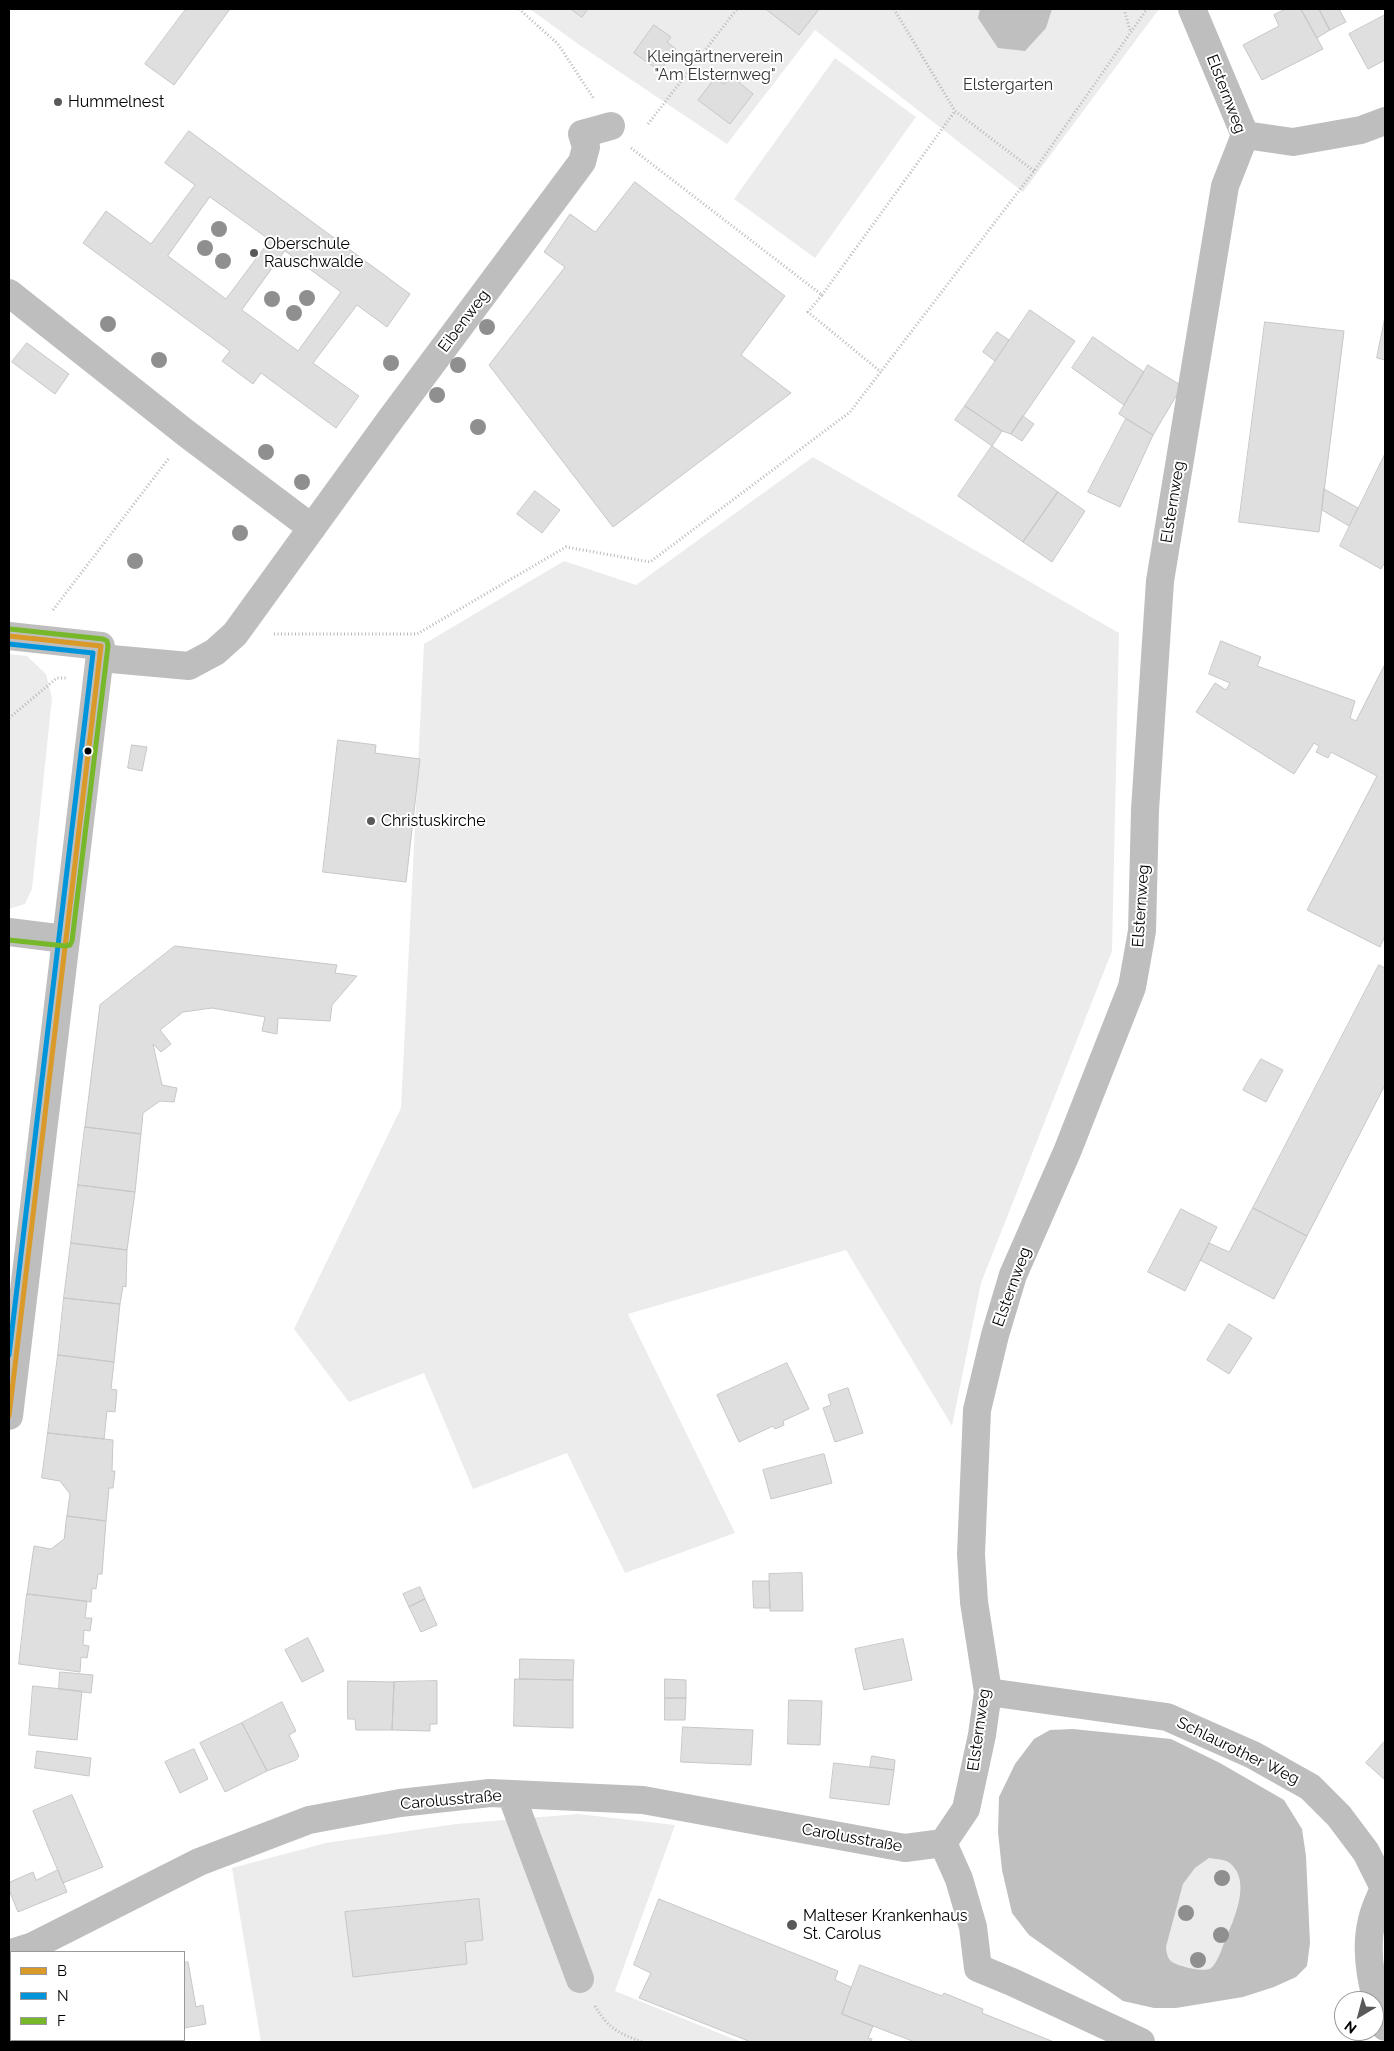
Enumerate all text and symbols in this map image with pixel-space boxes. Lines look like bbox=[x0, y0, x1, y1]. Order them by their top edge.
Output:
park label: Kleingärtnerverein "Am Elsternweg" bbox=[647, 47, 783, 85]
street label: Elsternweg bbox=[1202, 52, 1250, 136]
park label: Elstergarten bbox=[963, 75, 1053, 95]
place label: Hummelnest bbox=[68, 92, 164, 112]
marker: Hummelnest bbox=[52, 96, 64, 108]
place label: Oberschule Rauschwalde bbox=[264, 234, 363, 272]
marker: Oberschule Rauschwalde bbox=[248, 247, 260, 259]
street label: Eibenweg bbox=[434, 286, 494, 356]
street label: Elsternweg bbox=[1157, 459, 1189, 545]
unlabelled marker bbox=[83, 746, 93, 756]
place label: Christuskirche bbox=[381, 811, 486, 831]
marker: Christuskirche bbox=[365, 815, 377, 827]
street label: Elsternweg bbox=[1129, 864, 1153, 948]
street label: Elsternweg bbox=[989, 1245, 1035, 1329]
street label: Elsternweg bbox=[964, 1687, 994, 1773]
street label: Schlaurother Weg bbox=[1174, 1713, 1302, 1789]
street label: Carolusstraße bbox=[399, 1786, 503, 1814]
street label: Carolusstraße bbox=[800, 1820, 904, 1856]
place label: Malteser Krankenhaus St. Carolus bbox=[803, 1906, 967, 1944]
marker: Malteser Krankenhaus St. Carolus bbox=[785, 1918, 799, 1932]
legend bbox=[10, 1951, 185, 2041]
text: B bbox=[57, 1962, 67, 1980]
text: N bbox=[57, 1987, 69, 2005]
north arrow bbox=[1334, 1991, 1384, 2041]
text: F bbox=[57, 2012, 66, 2030]
text: N bbox=[1341, 2018, 1360, 2037]

